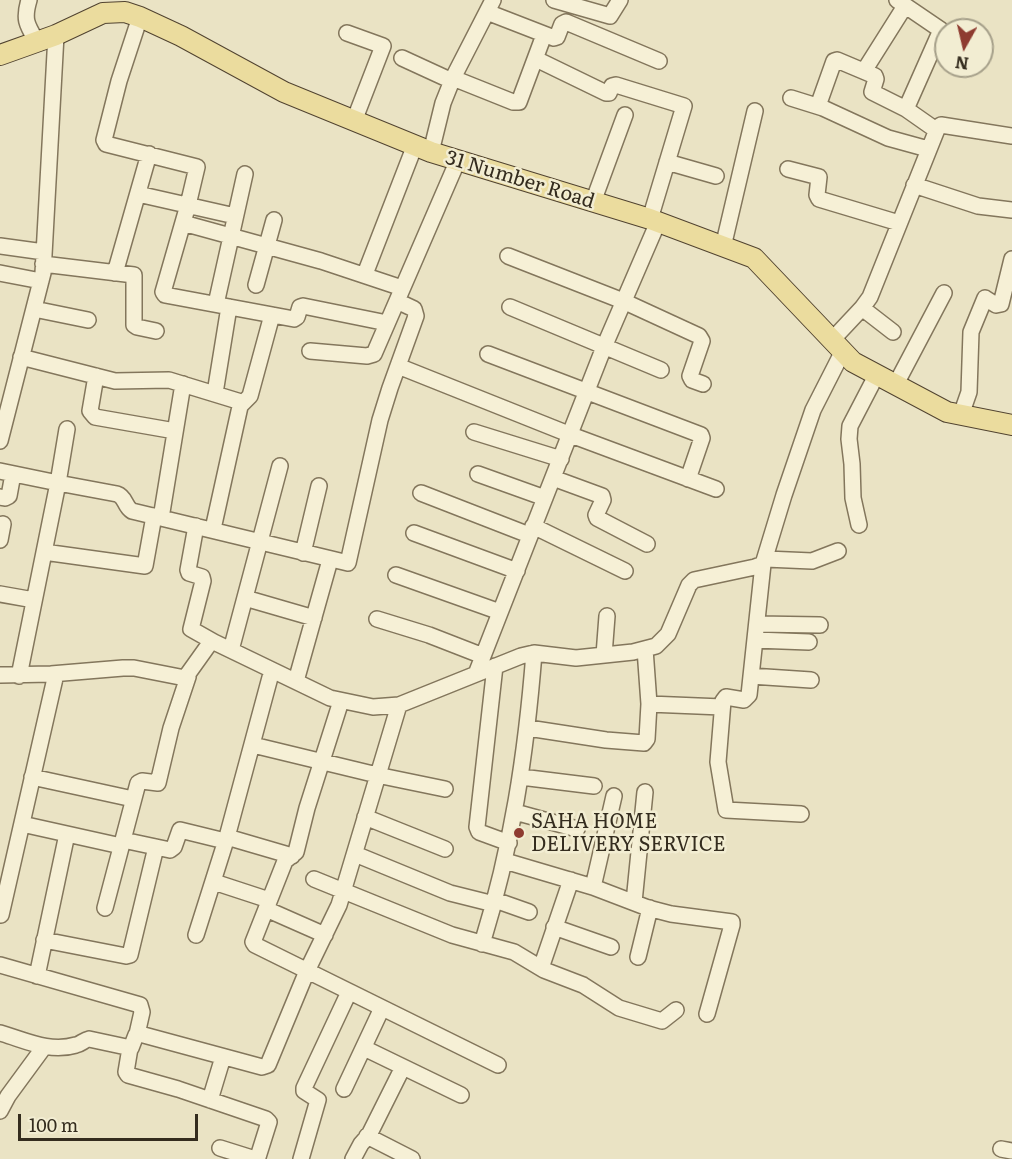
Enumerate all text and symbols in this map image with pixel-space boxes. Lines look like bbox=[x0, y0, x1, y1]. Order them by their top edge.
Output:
north arrow bbox=[934, 18, 994, 78]
text: N bbox=[953, 51, 970, 77]
street label: 31 Number Road bbox=[443, 146, 597, 214]
place label: SAHA HOME DELIVERY SERVICE bbox=[531, 810, 725, 857]
marker: SAHA HOME DELIVERY SERVICE bbox=[512, 826, 526, 840]
scale bar bbox=[21, 1102, 201, 1140]
text: 100 m bbox=[29, 1111, 78, 1138]

